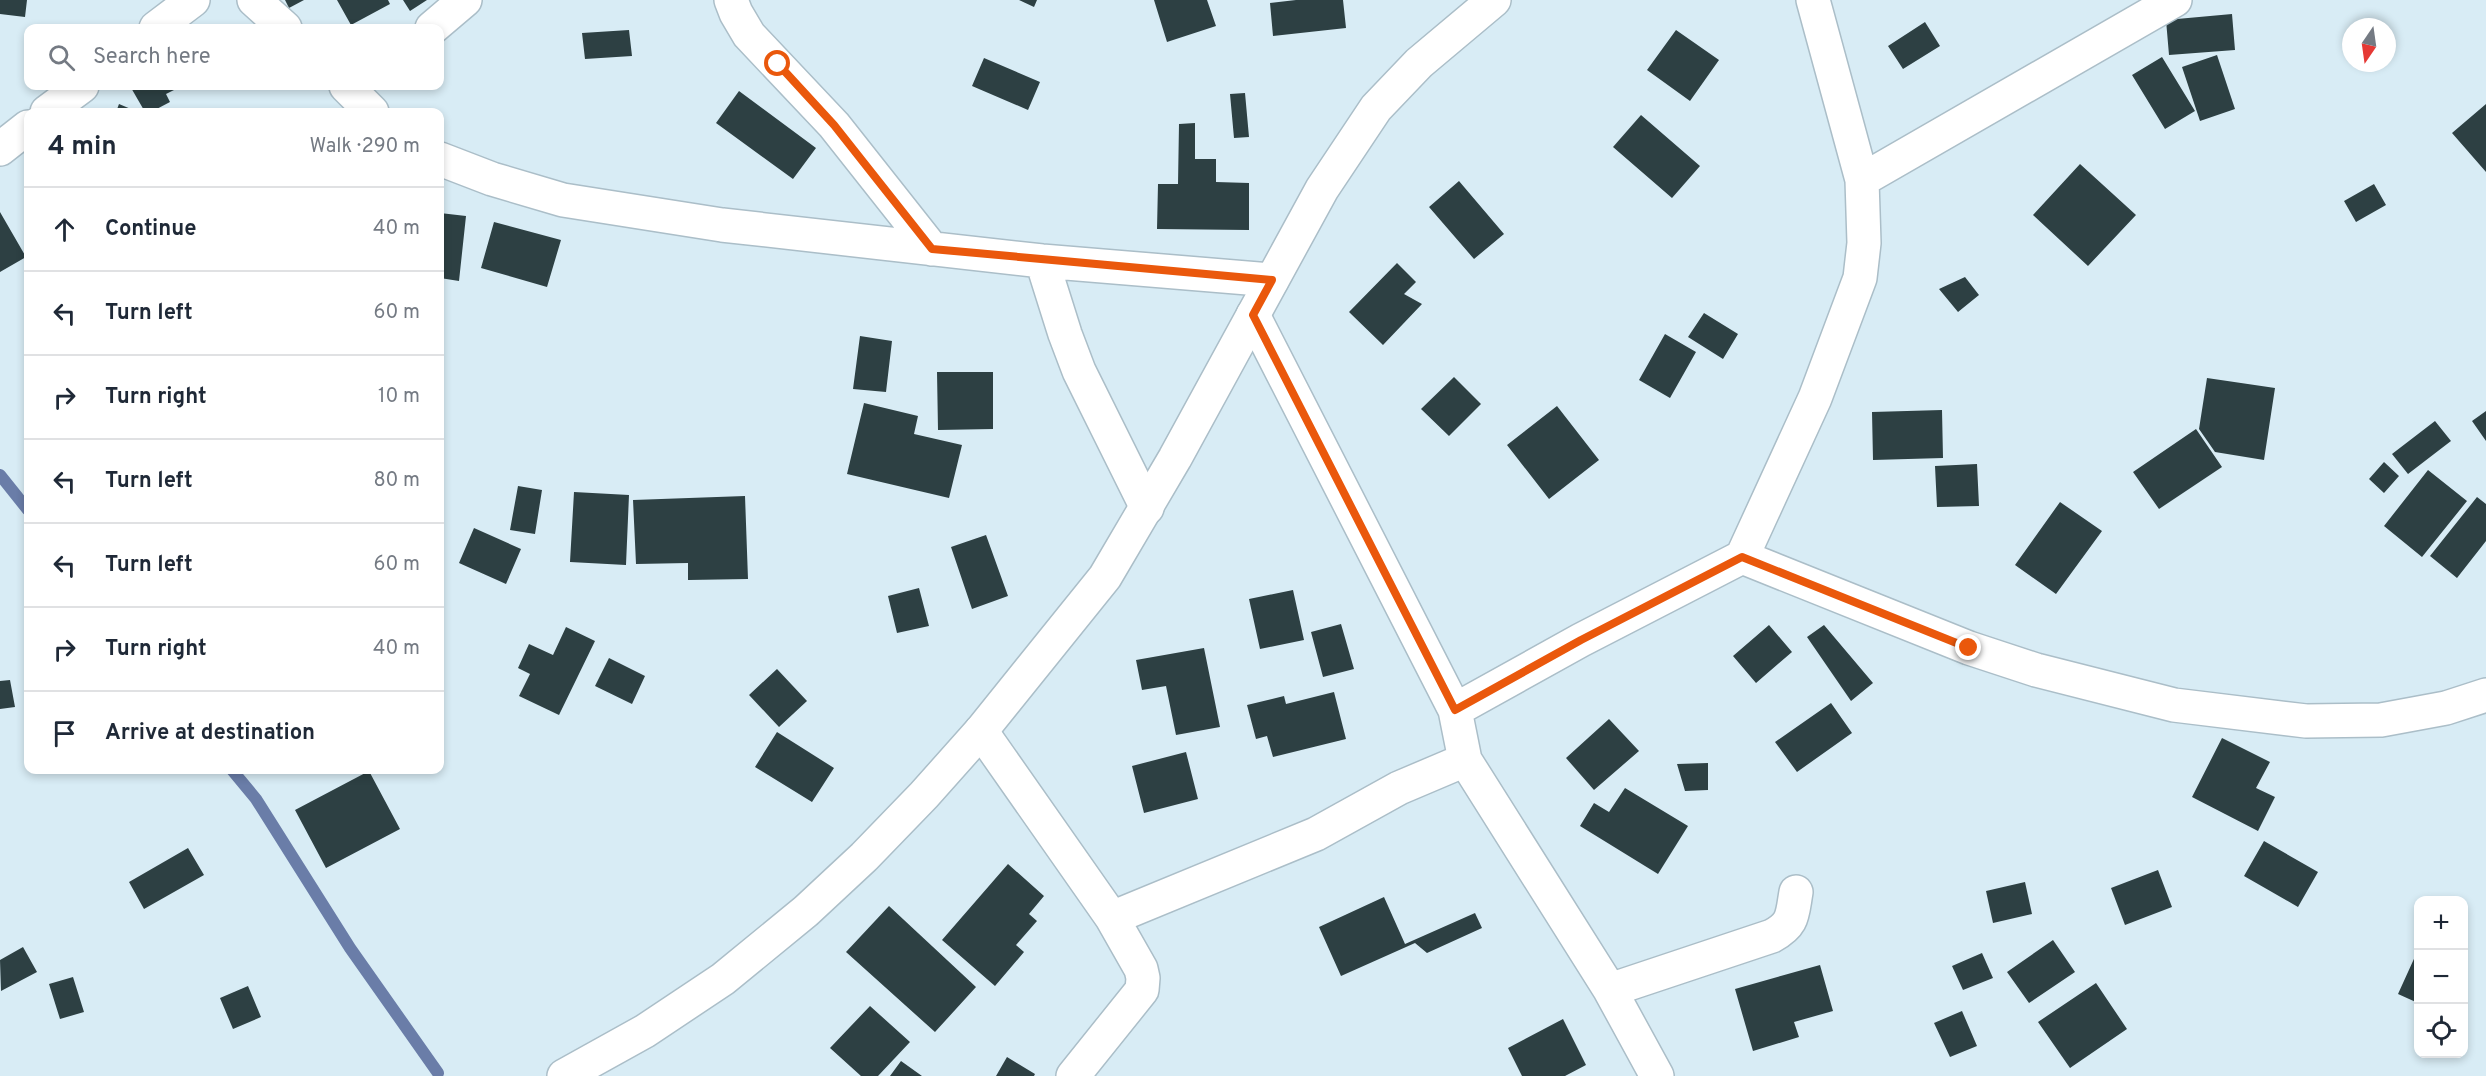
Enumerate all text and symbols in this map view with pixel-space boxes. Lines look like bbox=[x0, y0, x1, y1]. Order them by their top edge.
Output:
north arrow bbox=[2342, 18, 2396, 72]
search box bbox=[24, 24, 444, 90]
icon: search bbox=[45, 41, 78, 74]
text: Search here bbox=[93, 44, 211, 71]
route start bbox=[764, 50, 790, 76]
text: 4 min bbox=[48, 131, 117, 164]
text: Walk · 290 m bbox=[309, 134, 420, 160]
icon: ahead bbox=[48, 213, 81, 246]
text: Continue bbox=[105, 216, 196, 243]
text: 40 m bbox=[373, 216, 420, 242]
icon: left bbox=[48, 297, 81, 330]
text: Turn left bbox=[105, 300, 193, 327]
text: 60 m bbox=[374, 300, 420, 326]
icon: right bbox=[48, 381, 81, 414]
text: Turn right bbox=[105, 384, 207, 411]
text: 10 m bbox=[378, 384, 420, 410]
icon: left bbox=[48, 465, 81, 498]
text: Turn left bbox=[105, 468, 193, 495]
text: 80 m bbox=[374, 468, 420, 494]
icon: left bbox=[48, 549, 81, 582]
text: Turn left bbox=[105, 552, 193, 579]
text: 60 m bbox=[374, 552, 420, 578]
icon: right bbox=[48, 633, 81, 666]
route end bbox=[1955, 634, 1981, 660]
text: Turn right bbox=[105, 636, 207, 663]
text: 40 m bbox=[373, 636, 420, 662]
icon: arrive bbox=[48, 717, 81, 750]
text: Arrive at destination bbox=[105, 720, 315, 747]
map controls bbox=[2414, 896, 2468, 1058]
button: + bbox=[2414, 896, 2468, 950]
button: − bbox=[2414, 950, 2468, 1004]
button: locate bbox=[2414, 1004, 2468, 1058]

